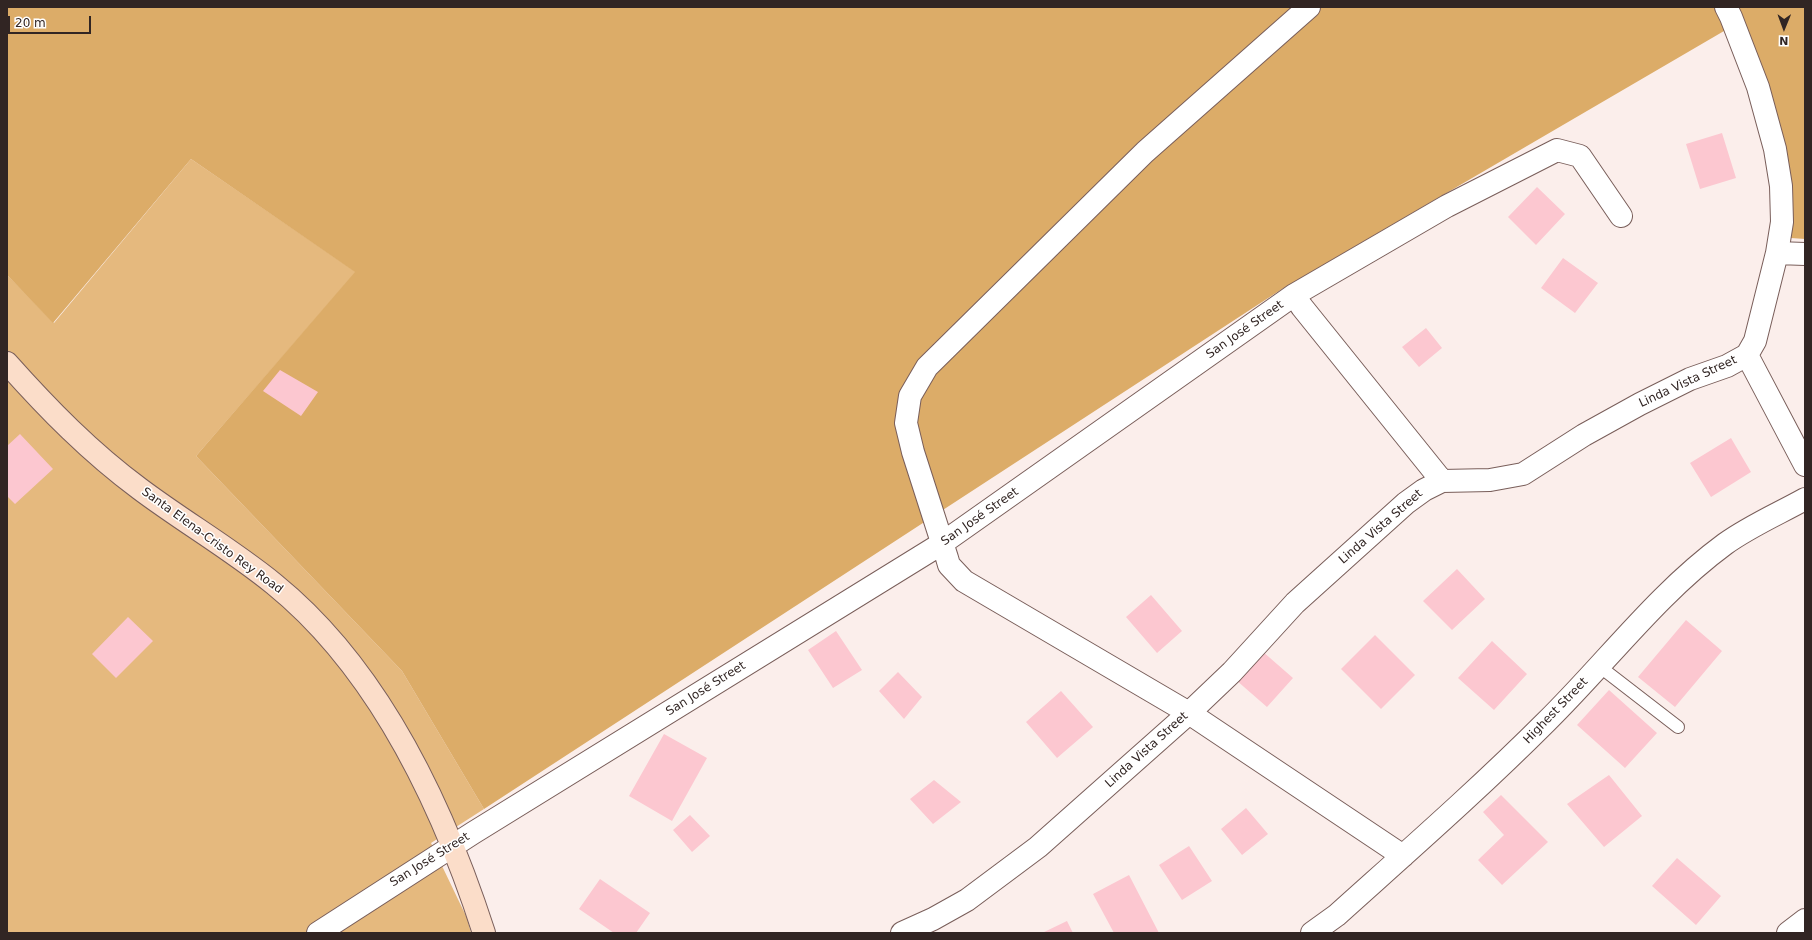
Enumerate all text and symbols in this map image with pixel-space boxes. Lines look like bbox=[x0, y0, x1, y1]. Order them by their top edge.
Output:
scale bar bbox=[10, 8, 93, 34]
north arrow bbox=[1764, 8, 1804, 48]
text: 20 m bbox=[15, 16, 46, 30]
text: N bbox=[1779, 34, 1789, 47]
street label: San José Street bbox=[1204, 298, 1286, 362]
street label: Linda Vista Street bbox=[1637, 353, 1739, 411]
street label: Santa Elena-Cristo Rey Road bbox=[139, 485, 285, 597]
street label: San José Street bbox=[939, 485, 1021, 549]
street label: Linda Vista Street bbox=[1336, 487, 1426, 567]
street label: San José Street bbox=[664, 659, 748, 719]
street label: Highest Street bbox=[1521, 675, 1591, 747]
street label: Linda Vista Street bbox=[1103, 709, 1191, 791]
street label: San José Street bbox=[388, 830, 472, 890]

